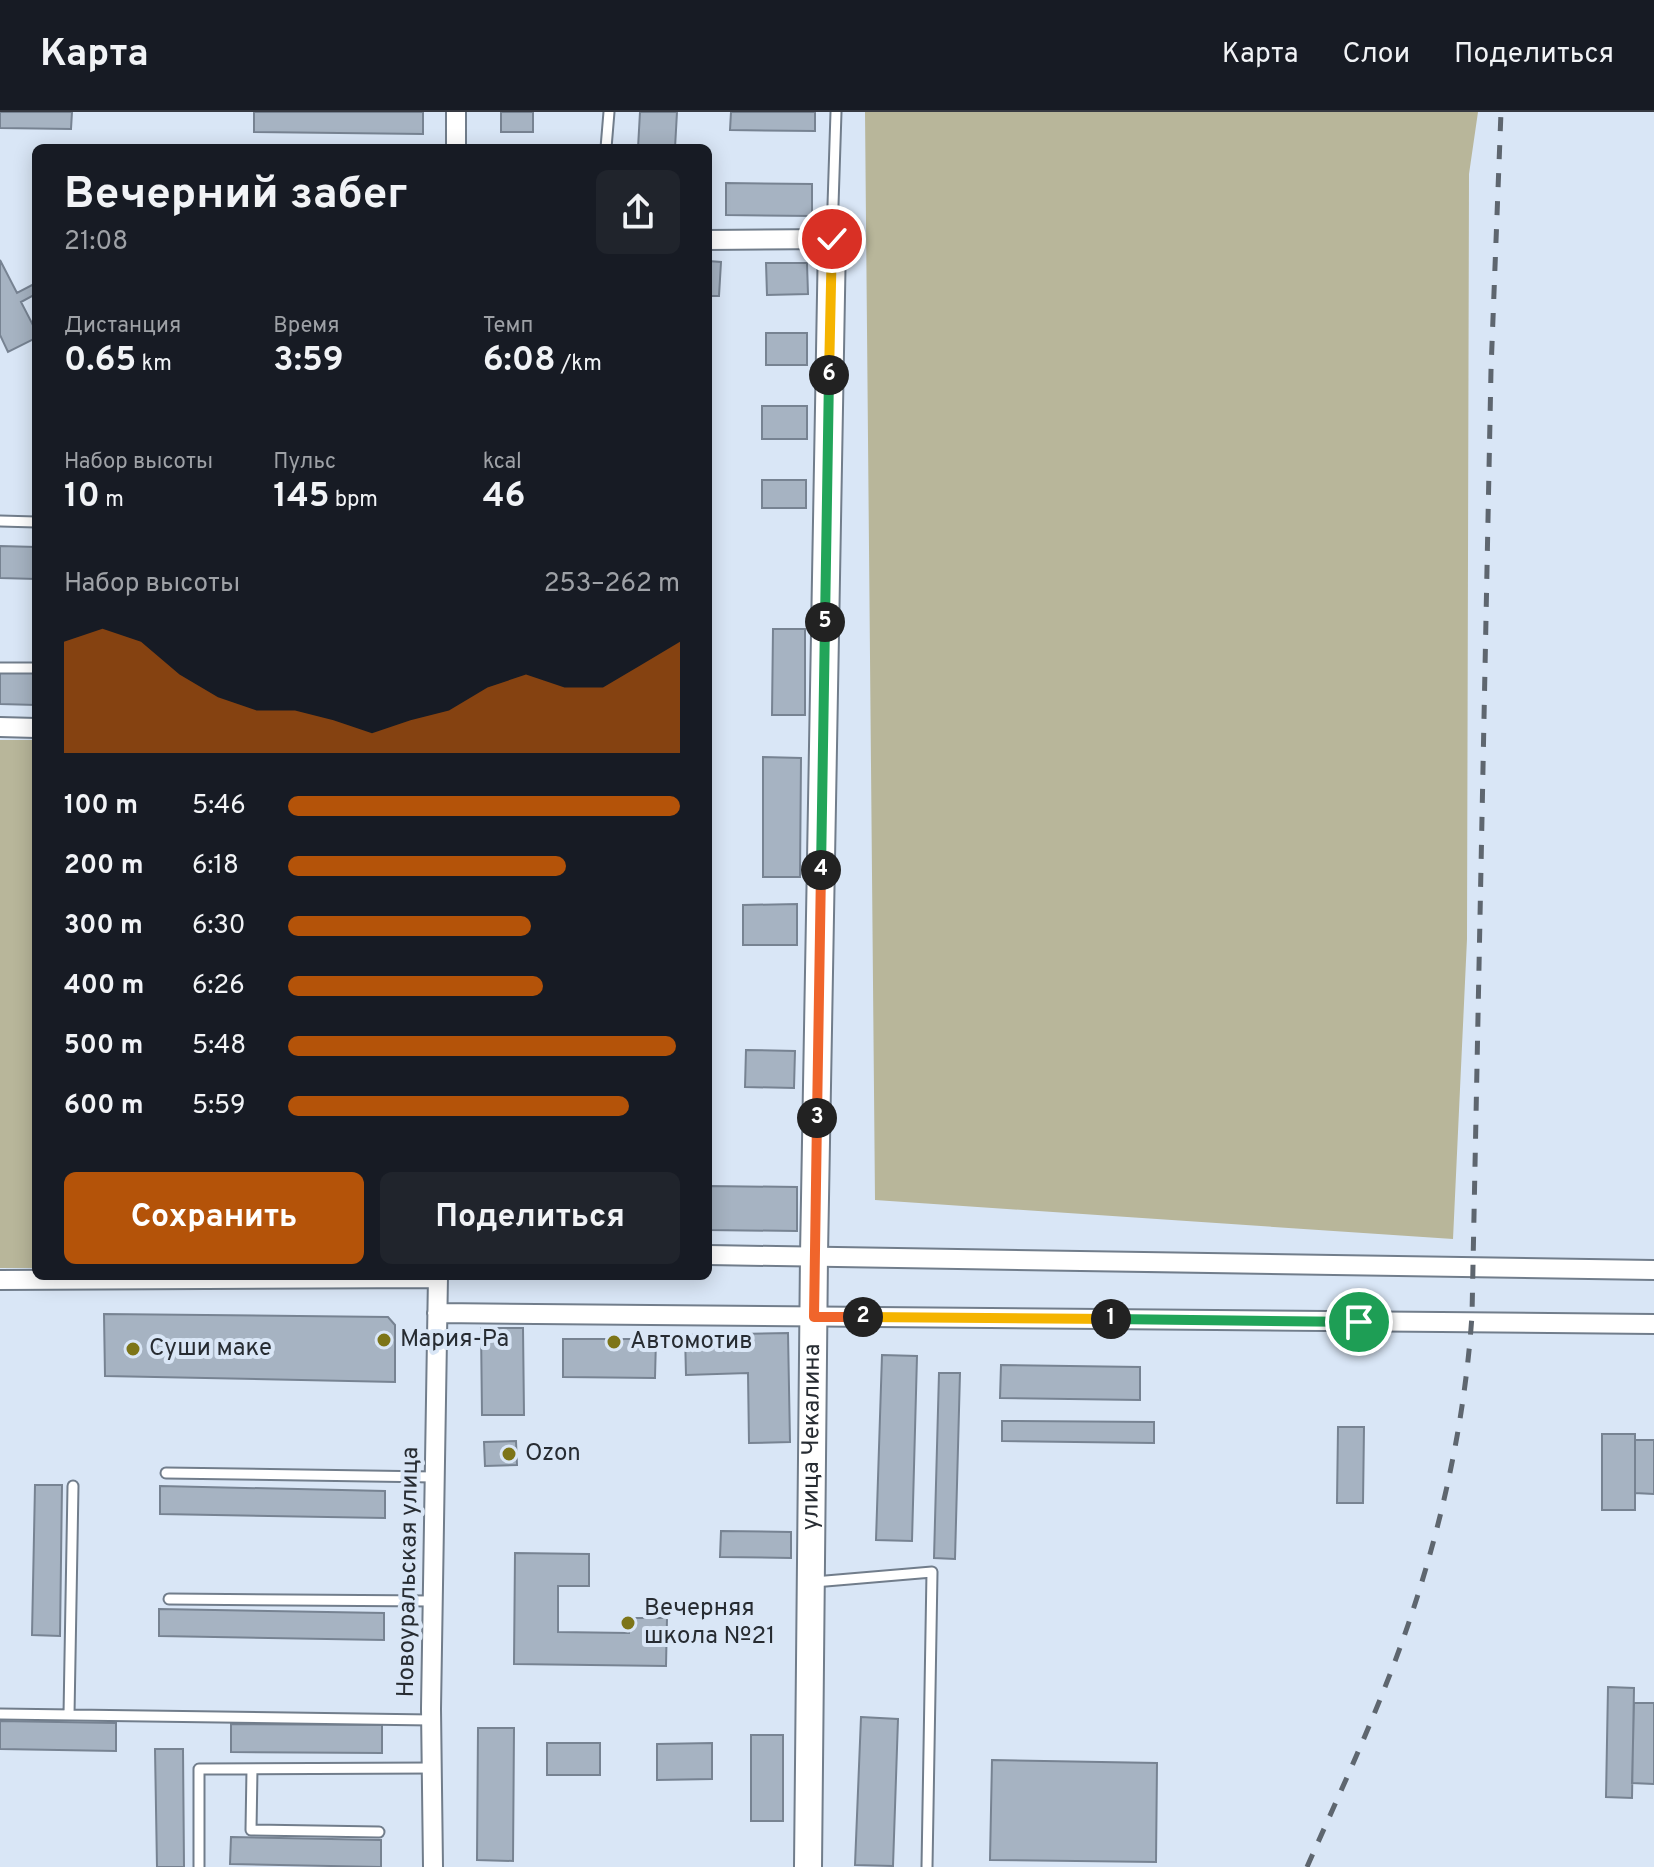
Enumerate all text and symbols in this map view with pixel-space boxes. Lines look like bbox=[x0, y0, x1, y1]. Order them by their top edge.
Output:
text: Карта bbox=[40, 31, 149, 80]
text: Карта bbox=[1222, 37, 1298, 73]
text: Слои bbox=[1342, 37, 1410, 73]
text: Поделиться bbox=[1454, 37, 1614, 73]
text: Вечерний забег bbox=[64, 168, 408, 224]
button: share bbox=[596, 170, 680, 254]
pin bbox=[798, 205, 866, 273]
icon: check bbox=[810, 217, 854, 261]
text: 21:08 bbox=[64, 226, 128, 259]
text: Дистанция bbox=[64, 313, 181, 340]
text: Время bbox=[273, 313, 339, 340]
text: Темп bbox=[483, 313, 533, 340]
text: 0.65 bbox=[64, 340, 136, 383]
text: 3:59 bbox=[273, 340, 344, 383]
text: 6:08 bbox=[483, 340, 556, 383]
text: km bbox=[136, 351, 172, 378]
text: /km bbox=[556, 351, 602, 378]
pin: 6 bbox=[809, 355, 849, 395]
text: 6 bbox=[822, 361, 836, 388]
text: Набор высоты bbox=[64, 449, 213, 476]
text: Пульс bbox=[273, 449, 336, 476]
text: kcal bbox=[483, 449, 522, 476]
text: 10 bbox=[64, 476, 100, 519]
text: 145 bbox=[273, 476, 330, 519]
text: 46 bbox=[483, 476, 525, 519]
text: m bbox=[100, 487, 124, 514]
text: bpm bbox=[330, 487, 378, 514]
text: Набор высоты bbox=[64, 568, 240, 601]
text: 253–262 m bbox=[544, 568, 680, 601]
pin: 5 bbox=[805, 602, 845, 642]
text: 5 bbox=[818, 608, 832, 635]
text: 100 m bbox=[64, 790, 138, 823]
text: 5:46 bbox=[192, 790, 246, 823]
text: 200 m bbox=[64, 850, 143, 883]
text: 6:18 bbox=[192, 850, 239, 883]
pin: 4 bbox=[801, 850, 841, 890]
text: 4 bbox=[814, 856, 828, 883]
text: 300 m bbox=[64, 910, 143, 943]
text: 6:30 bbox=[192, 910, 245, 943]
text: 400 m bbox=[64, 970, 144, 1003]
text: 6:26 bbox=[192, 970, 245, 1003]
text: 500 m bbox=[64, 1030, 143, 1063]
text: 5:48 bbox=[192, 1030, 246, 1063]
text: 600 m bbox=[64, 1090, 144, 1123]
text: 5:59 bbox=[192, 1090, 245, 1123]
pin: 3 bbox=[797, 1098, 837, 1138]
text: 3 bbox=[810, 1104, 824, 1131]
button: Сохранить bbox=[64, 1172, 364, 1264]
button: Поделиться bbox=[380, 1172, 680, 1264]
pin bbox=[1325, 1288, 1393, 1356]
pin: 2 bbox=[843, 1297, 883, 1337]
pin: 1 bbox=[1091, 1299, 1131, 1339]
icon: arrive bbox=[1337, 1300, 1381, 1344]
text: 2 bbox=[856, 1303, 870, 1330]
text: 1 bbox=[1107, 1305, 1115, 1332]
place label: Мария-Ра bbox=[400, 1325, 509, 1355]
place label: Автомотив bbox=[630, 1327, 753, 1357]
marker: Мария-Ра bbox=[375, 1331, 393, 1349]
marker: Автомотив bbox=[605, 1333, 623, 1351]
place label: Суши маке bbox=[149, 1334, 272, 1364]
marker: Суши маке bbox=[124, 1340, 142, 1358]
street label: улица Чекалина bbox=[796, 1343, 828, 1531]
place label: Ozon bbox=[525, 1439, 581, 1469]
marker: Ozon bbox=[500, 1445, 518, 1463]
street label: Новоуральская улица bbox=[392, 1446, 426, 1698]
place label: Вечерняя школа №21 bbox=[644, 1594, 775, 1652]
marker: Вечерняя школа №21 bbox=[619, 1614, 637, 1632]

